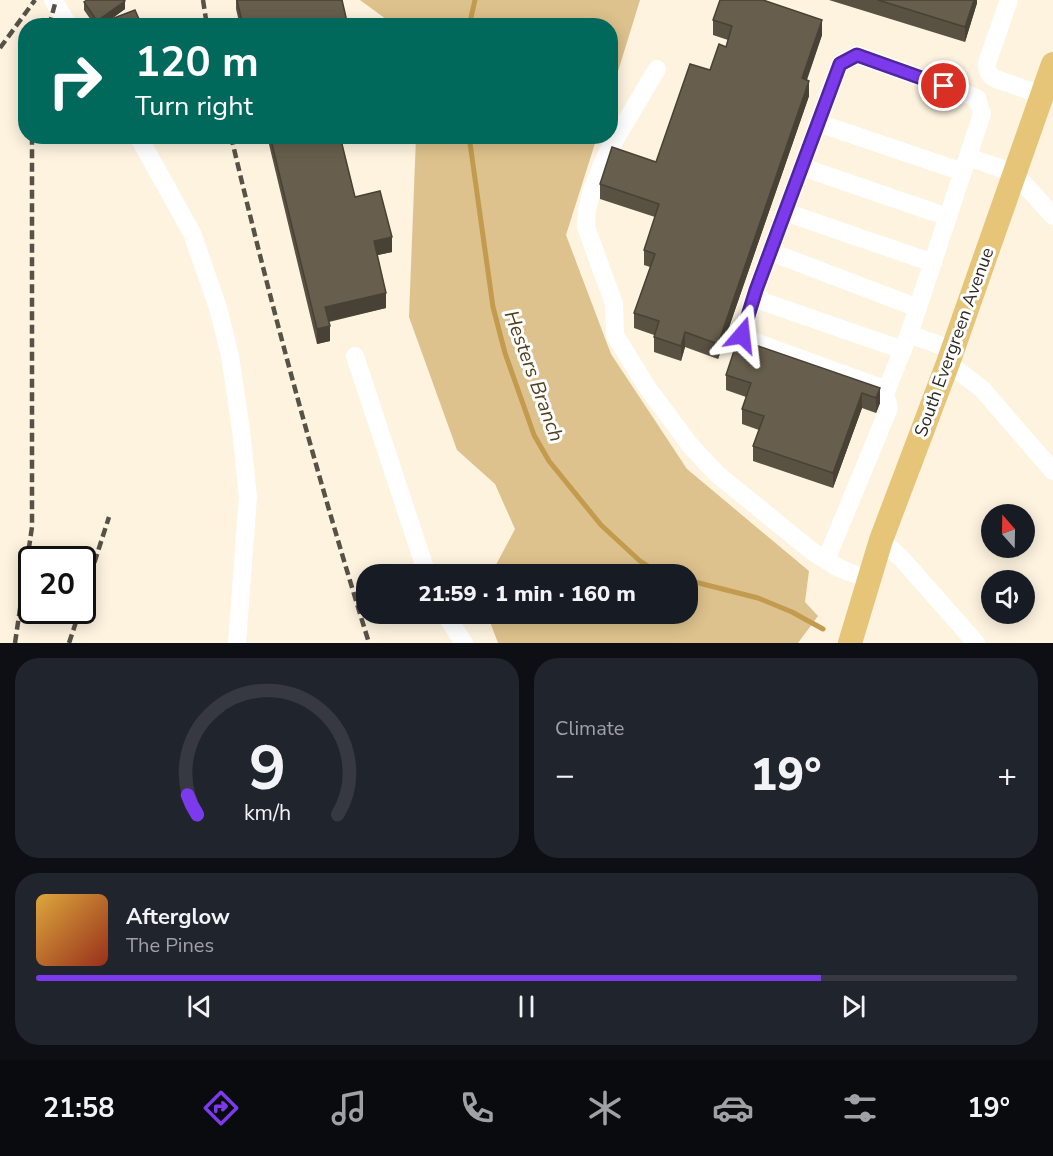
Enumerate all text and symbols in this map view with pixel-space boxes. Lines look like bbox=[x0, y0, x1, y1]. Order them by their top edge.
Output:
text: 120 m bbox=[135, 34, 259, 91]
icon: right bbox=[36, 42, 114, 120]
pin bbox=[918, 60, 969, 111]
icon: arrive bbox=[927, 69, 960, 102]
text: Turn right bbox=[135, 88, 253, 125]
street label: South Evergreen Avenue bbox=[909, 244, 999, 440]
position arrow bbox=[710, 303, 774, 367]
water label: Hesters Branch bbox=[498, 307, 570, 445]
north arrow bbox=[981, 504, 1035, 558]
map controls bbox=[981, 504, 1035, 624]
speed limit sign: 20 bbox=[18, 546, 96, 624]
button: sound bbox=[981, 570, 1035, 624]
text: 21:59 · 1 min · 160 m bbox=[418, 579, 636, 609]
text: Climate bbox=[555, 715, 624, 742]
text: 9 bbox=[248, 726, 286, 811]
text: 19° bbox=[750, 745, 822, 806]
text: − bbox=[555, 753, 575, 798]
text: + bbox=[997, 753, 1017, 798]
text: km/h bbox=[243, 798, 291, 828]
text: Afterglow bbox=[126, 902, 230, 932]
text: The Pines bbox=[126, 932, 214, 959]
icon: previous bbox=[183, 990, 216, 1023]
icon: pause bbox=[510, 990, 543, 1023]
icon: next bbox=[837, 990, 870, 1023]
icon: directions bbox=[200, 1087, 242, 1129]
icon: music bbox=[328, 1087, 370, 1129]
icon: phone bbox=[456, 1087, 498, 1129]
icon: climate bbox=[584, 1087, 626, 1129]
icon: car bbox=[712, 1087, 754, 1129]
icon: filters bbox=[839, 1087, 881, 1129]
text: 21:58 bbox=[43, 1090, 114, 1127]
text: 19° bbox=[967, 1090, 1010, 1127]

